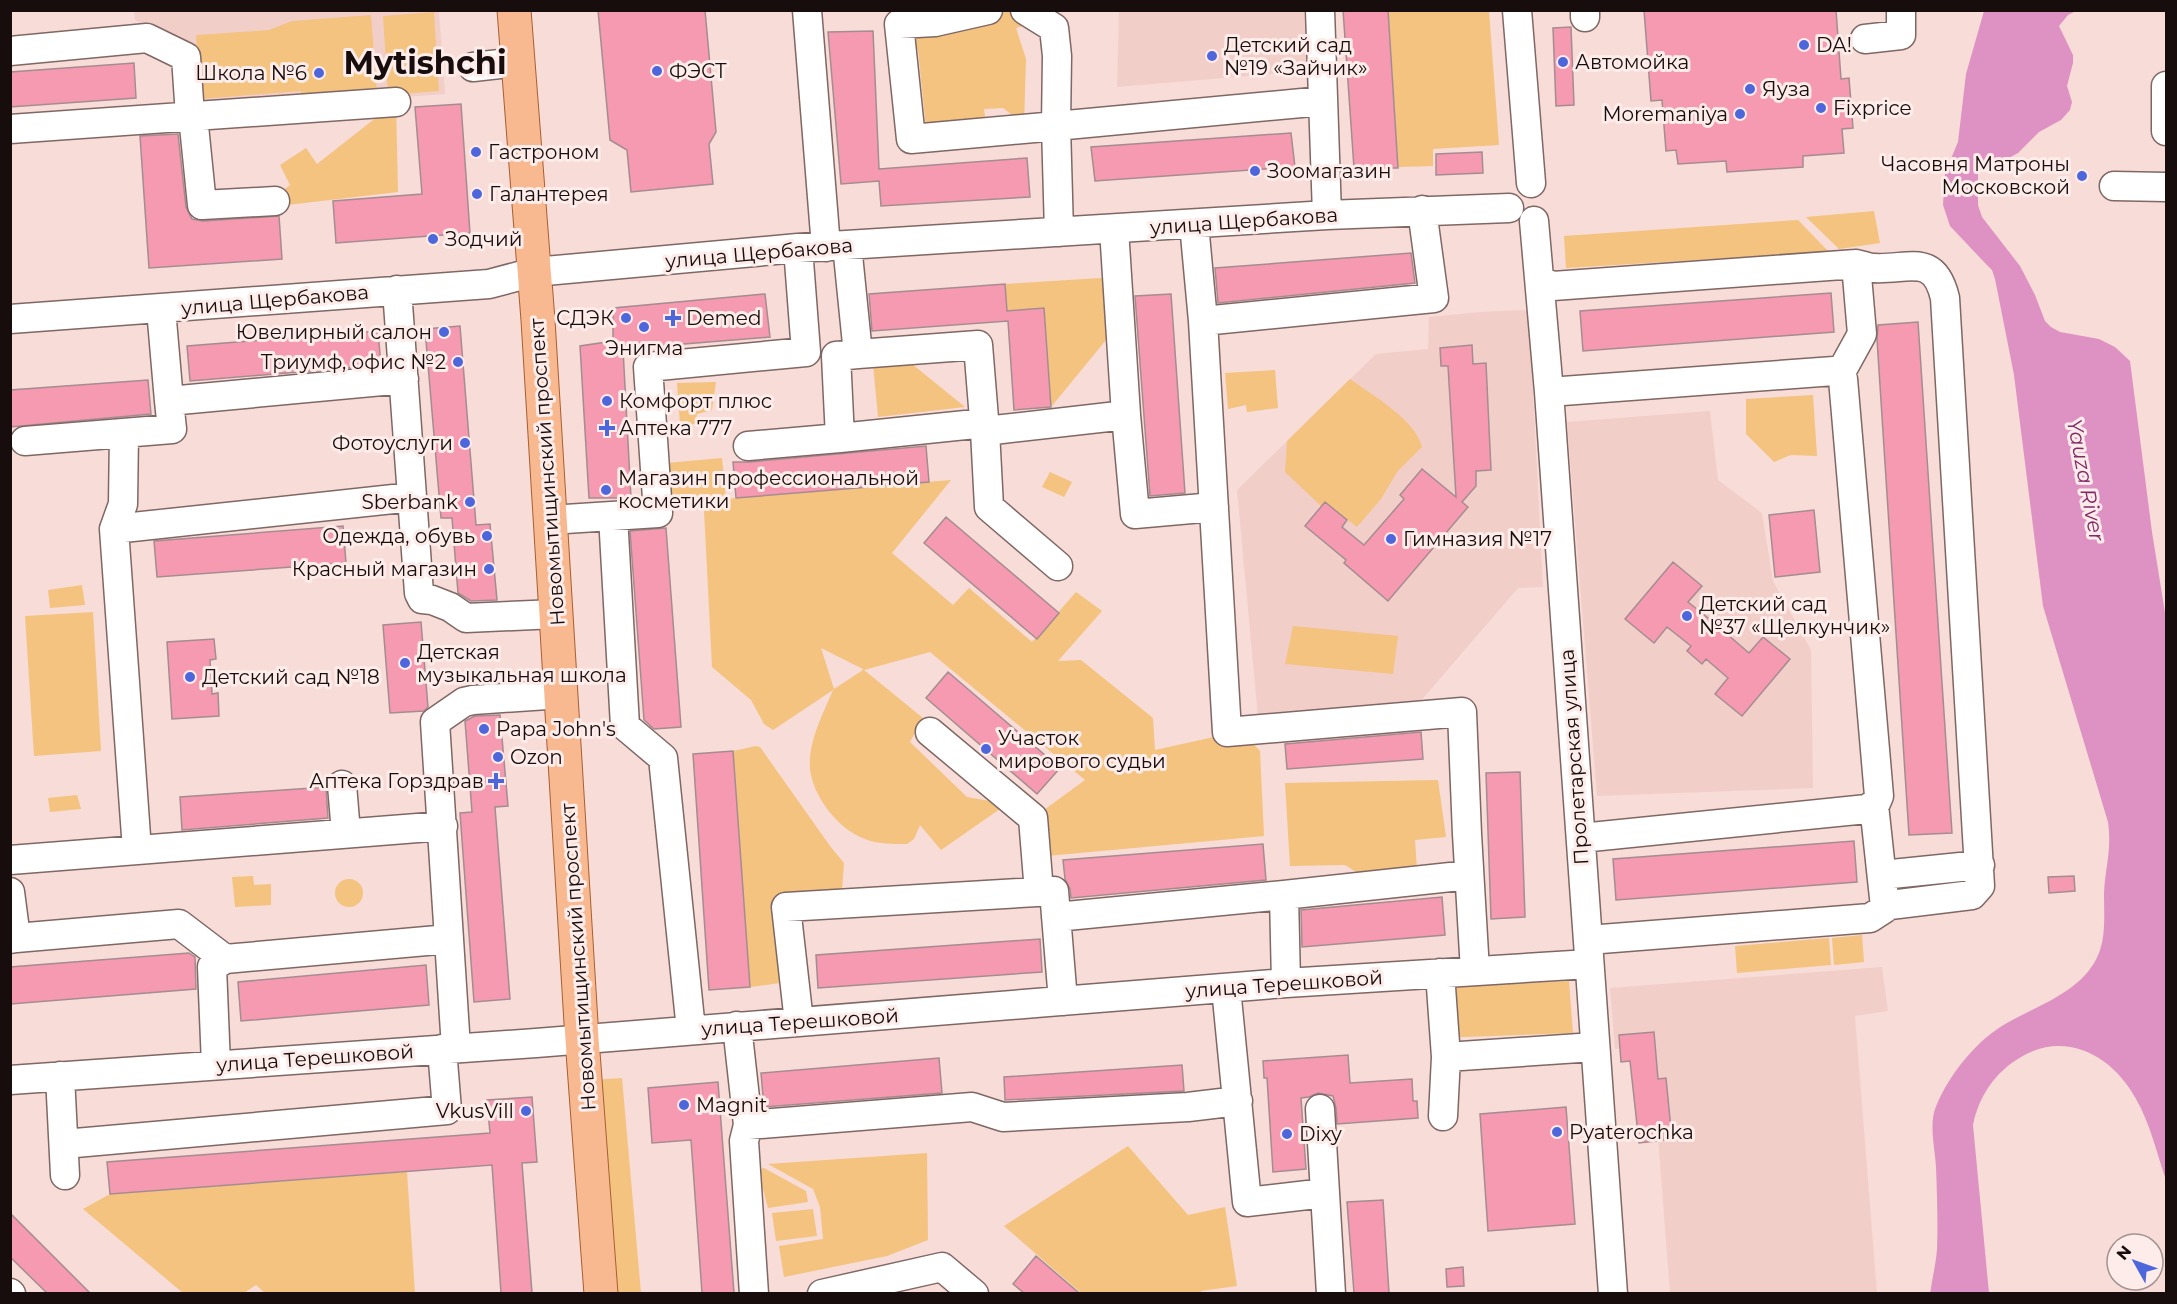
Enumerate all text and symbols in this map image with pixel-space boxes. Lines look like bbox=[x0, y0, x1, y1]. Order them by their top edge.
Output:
place label: Детский сад №19 «Зайчик» bbox=[1224, 33, 1367, 80]
place label: DA! bbox=[1816, 33, 1852, 57]
marker: DA! bbox=[1797, 38, 1811, 52]
district label: Mytishchi bbox=[343, 43, 507, 82]
marker: Детский сад №19 «Зайчик» bbox=[1205, 49, 1219, 63]
place label: Автомойка bbox=[1575, 50, 1689, 74]
marker: Автомойка bbox=[1556, 55, 1570, 69]
place label: ФЭСТ bbox=[669, 59, 727, 83]
place label: Школа №6 bbox=[195, 61, 307, 85]
marker: ФЭСТ bbox=[650, 64, 664, 78]
marker: Школа №6 bbox=[312, 66, 326, 80]
place label: Яуза bbox=[1762, 77, 1810, 101]
marker: Яуза bbox=[1743, 82, 1757, 96]
place label: Fixprice bbox=[1833, 96, 1912, 120]
marker: Fixprice bbox=[1814, 101, 1828, 115]
place label: Moremaniya bbox=[1602, 102, 1728, 126]
marker: Moremaniya bbox=[1733, 107, 1747, 121]
place label: Гастроном bbox=[488, 140, 600, 164]
marker: Гастроном bbox=[469, 145, 483, 159]
place label: Часовня Матроны Московской bbox=[1881, 152, 2070, 199]
place label: Зоомагазин bbox=[1267, 159, 1391, 183]
marker: Зоомагазин bbox=[1248, 164, 1262, 178]
marker: Часовня Матроны Московской bbox=[2075, 169, 2089, 183]
place label: Галантерея bbox=[489, 182, 609, 206]
marker: Галантерея bbox=[470, 187, 484, 201]
street label: улица Щербакова bbox=[1148, 202, 1339, 240]
place label: Зодчий bbox=[445, 227, 523, 251]
marker: Зодчий bbox=[426, 232, 440, 246]
street label: улица Щербакова bbox=[663, 233, 854, 273]
street label: улица Щербакова bbox=[179, 280, 370, 320]
place label: СДЭК bbox=[556, 306, 614, 330]
place label: Demed bbox=[686, 306, 761, 330]
marker: Demed bbox=[664, 309, 682, 327]
marker: СДЭК bbox=[619, 311, 633, 325]
street label: Новомытищинский проспект bbox=[524, 317, 570, 627]
place label: Ювелирный салон bbox=[236, 320, 432, 344]
marker: Энигма bbox=[637, 320, 651, 334]
marker: Ювелирный салон bbox=[437, 325, 451, 339]
place label: Энигма bbox=[605, 336, 683, 360]
place label: Триумф, офис №2 bbox=[261, 350, 446, 374]
marker: Триумф, офис №2 bbox=[451, 355, 465, 369]
place label: Комфорт плюс bbox=[619, 389, 772, 413]
marker: Комфорт плюс bbox=[600, 394, 614, 408]
place label: Аптека 777 bbox=[619, 416, 732, 440]
water label: Yauza River bbox=[2062, 417, 2110, 544]
marker: Аптека 777 bbox=[600, 421, 614, 435]
place label: Фотоуслуги bbox=[332, 431, 453, 455]
marker: Фотоуслуги bbox=[458, 436, 472, 450]
place label: Магазин профессиональной косметики bbox=[618, 466, 919, 513]
marker: Магазин профессиональной косметики bbox=[599, 483, 613, 497]
place label: Sberbank bbox=[361, 490, 458, 514]
marker: Sberbank bbox=[463, 495, 477, 509]
place label: Одежда, обувь bbox=[322, 524, 475, 548]
place label: Гимназия №17 bbox=[1403, 527, 1552, 551]
marker: Одежда, обувь bbox=[480, 529, 494, 543]
marker: Гимназия №17 bbox=[1384, 532, 1398, 546]
place label: Красный магазин bbox=[292, 557, 477, 581]
marker: Красный магазин bbox=[482, 562, 496, 576]
place label: Детский сад №37 «Щелкунчик» bbox=[1699, 592, 1890, 639]
marker: Детский сад №37 «Щелкунчик» bbox=[1680, 609, 1694, 623]
place label: Детская музыкальная школа bbox=[417, 640, 627, 687]
street label: Пролетарская улица bbox=[1554, 648, 1594, 866]
marker: Детская музыкальная школа bbox=[398, 656, 412, 670]
place label: Детский сад №18 bbox=[202, 665, 380, 689]
marker: Детский сад №18 bbox=[183, 670, 197, 684]
place label: Papa John's bbox=[496, 717, 616, 741]
marker: Papa John's bbox=[477, 722, 491, 736]
place label: Участок мирового судьи bbox=[998, 726, 1166, 773]
marker: Участок мирового судьи bbox=[979, 742, 993, 756]
place label: Ozon bbox=[510, 745, 563, 769]
marker: Ozon bbox=[491, 750, 505, 764]
place label: Аптека Горздрав bbox=[309, 769, 484, 793]
marker: Аптека Горздрав bbox=[489, 774, 503, 788]
street label: Новомытищинский проспект bbox=[555, 802, 601, 1112]
street label: улица Терешковой bbox=[1183, 965, 1384, 1003]
street label: улица Терешковой bbox=[699, 1003, 900, 1041]
street label: улица Терешковой bbox=[214, 1039, 415, 1077]
place label: Magnit bbox=[696, 1093, 767, 1117]
marker: Magnit bbox=[677, 1098, 691, 1112]
place label: VkusVill bbox=[436, 1099, 514, 1123]
marker: VkusVill bbox=[519, 1104, 533, 1118]
place label: Pyaterochka bbox=[1569, 1120, 1694, 1144]
place label: Dixy bbox=[1299, 1122, 1342, 1146]
marker: Pyaterochka bbox=[1550, 1125, 1564, 1139]
marker: Dixy bbox=[1280, 1127, 1294, 1141]
north arrow bbox=[2105, 1232, 2165, 1292]
text: N bbox=[2112, 1242, 2135, 1264]

